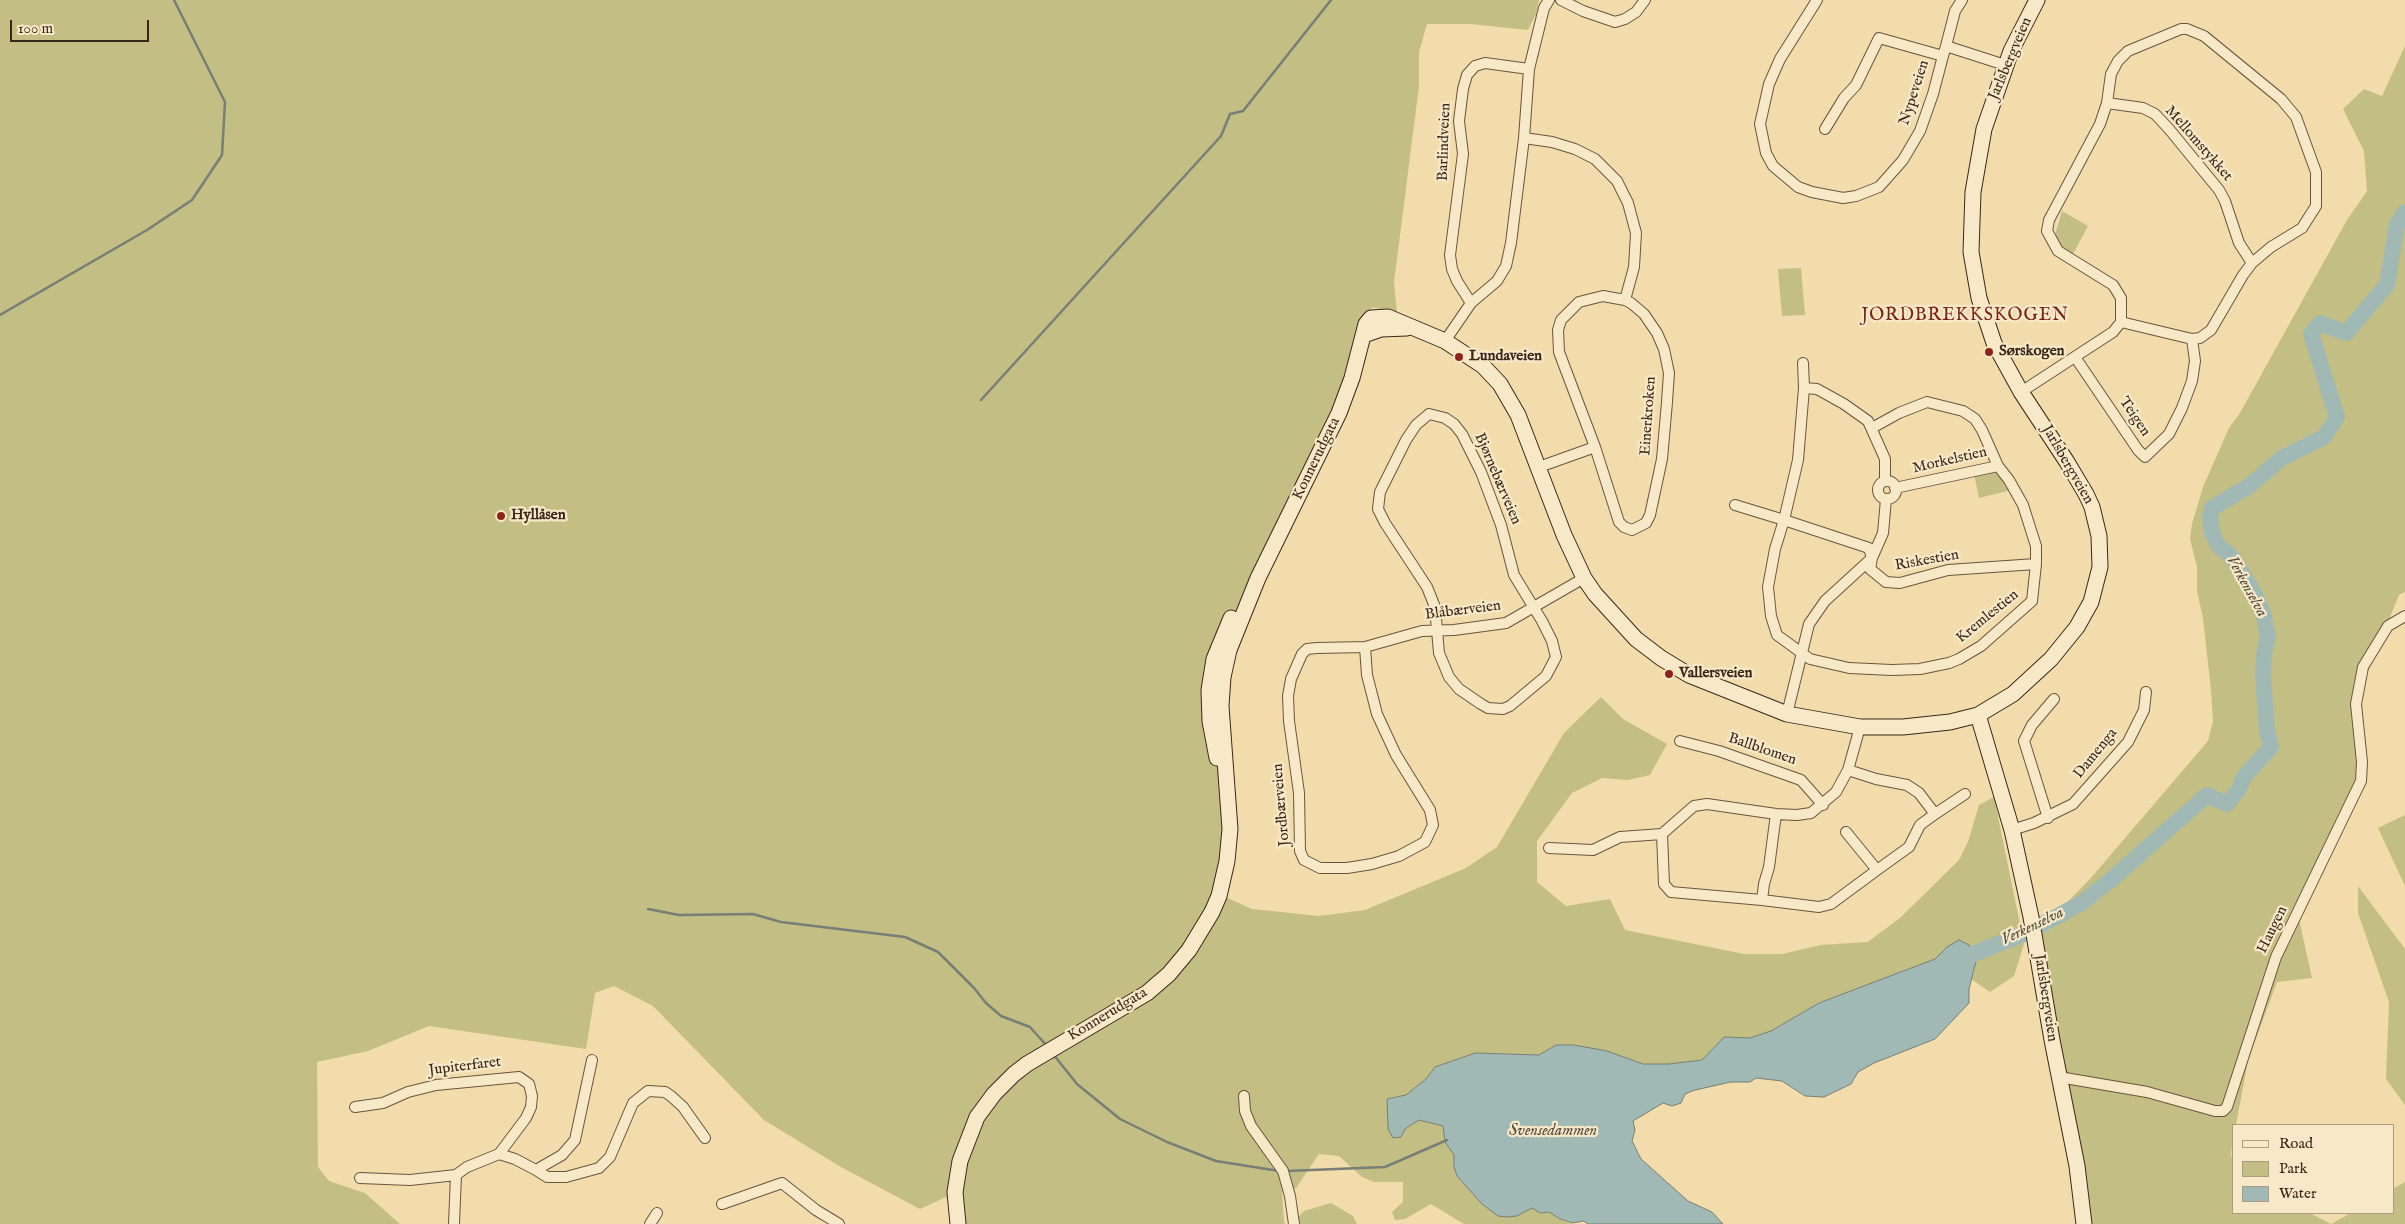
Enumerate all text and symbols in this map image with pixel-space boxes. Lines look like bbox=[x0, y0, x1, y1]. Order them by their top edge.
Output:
scale bar bbox=[12, 10, 151, 42]
street label: Jarlsbergveien bbox=[1985, 15, 2037, 103]
text: 100 m bbox=[18, 19, 53, 38]
street label: Nypeveien bbox=[1896, 58, 1934, 128]
street label: Barlindveien bbox=[1435, 103, 1455, 181]
street label: Mellomstykket bbox=[2160, 103, 2236, 185]
district label: JORDBREKKSKOGEN bbox=[1859, 305, 2071, 327]
place label: Sørskogen bbox=[1999, 343, 2065, 361]
marker: Sørskogen bbox=[1983, 346, 1995, 358]
place label: Lundaveien bbox=[1469, 348, 1542, 366]
marker: Lundaveien bbox=[1453, 351, 1465, 363]
street label: Einerkroken bbox=[1637, 376, 1661, 456]
street label: Teigen bbox=[2114, 394, 2154, 440]
street label: Konnerudgata bbox=[1289, 415, 1345, 503]
street label: Jarlsbergveien bbox=[2037, 422, 2097, 508]
street label: Bjørnebærveien bbox=[1470, 431, 1524, 527]
street label: Morkelstien bbox=[1911, 444, 1989, 478]
place label: Hyllåsen bbox=[511, 507, 566, 525]
marker: Hyllåsen bbox=[495, 510, 507, 522]
street label: Riskestien bbox=[1894, 547, 1960, 575]
water label: Verkenselva bbox=[2221, 553, 2271, 621]
street label: Kremlestien bbox=[1953, 586, 2023, 648]
street label: Blåbærveien bbox=[1424, 597, 1502, 625]
place label: Vallersveien bbox=[1679, 665, 1752, 683]
marker: Vallersveien bbox=[1663, 668, 1675, 680]
street label: Damenga bbox=[2070, 725, 2122, 783]
street label: Ballblomen bbox=[1725, 730, 1799, 770]
street label: Jordbærveien bbox=[1269, 763, 1295, 847]
water label: Verkenselva bbox=[1999, 904, 2067, 950]
street label: Haugen bbox=[2254, 904, 2292, 956]
street label: Jarlsbergveien bbox=[2029, 953, 2061, 1043]
street label: Konnerudgata bbox=[1065, 984, 1151, 1046]
street label: Jupiterfaret bbox=[428, 1054, 502, 1080]
water label: Svensedammen bbox=[1509, 1122, 1597, 1142]
legend bbox=[2232, 1124, 2395, 1214]
text: Road bbox=[2279, 1134, 2313, 1153]
text: Park bbox=[2279, 1159, 2308, 1178]
text: Water bbox=[2279, 1184, 2316, 1203]

